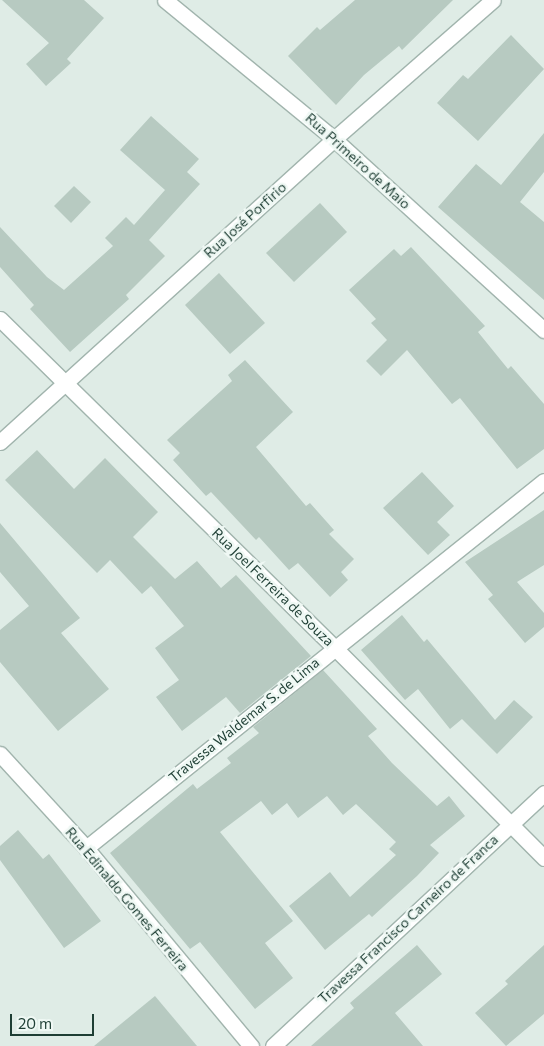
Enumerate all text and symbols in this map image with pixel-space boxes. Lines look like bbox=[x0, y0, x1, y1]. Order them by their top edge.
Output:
street label: Rua Primeiro de Maio bbox=[302, 109, 414, 213]
street label: Rua José Porfirio bbox=[200, 179, 290, 261]
street label: Rua Joel Ferreira de Souza bbox=[209, 525, 337, 649]
street label: Travessa Waldemar S. de Lima bbox=[165, 654, 323, 786]
street label: Rua Edinaldo Gomes Ferreira bbox=[62, 824, 192, 974]
street label: Travessa Francisco Carneiro de Franca bbox=[315, 831, 501, 1007]
scale bar bbox=[12, 1004, 96, 1036]
text: 20 m bbox=[18, 1014, 52, 1032]

